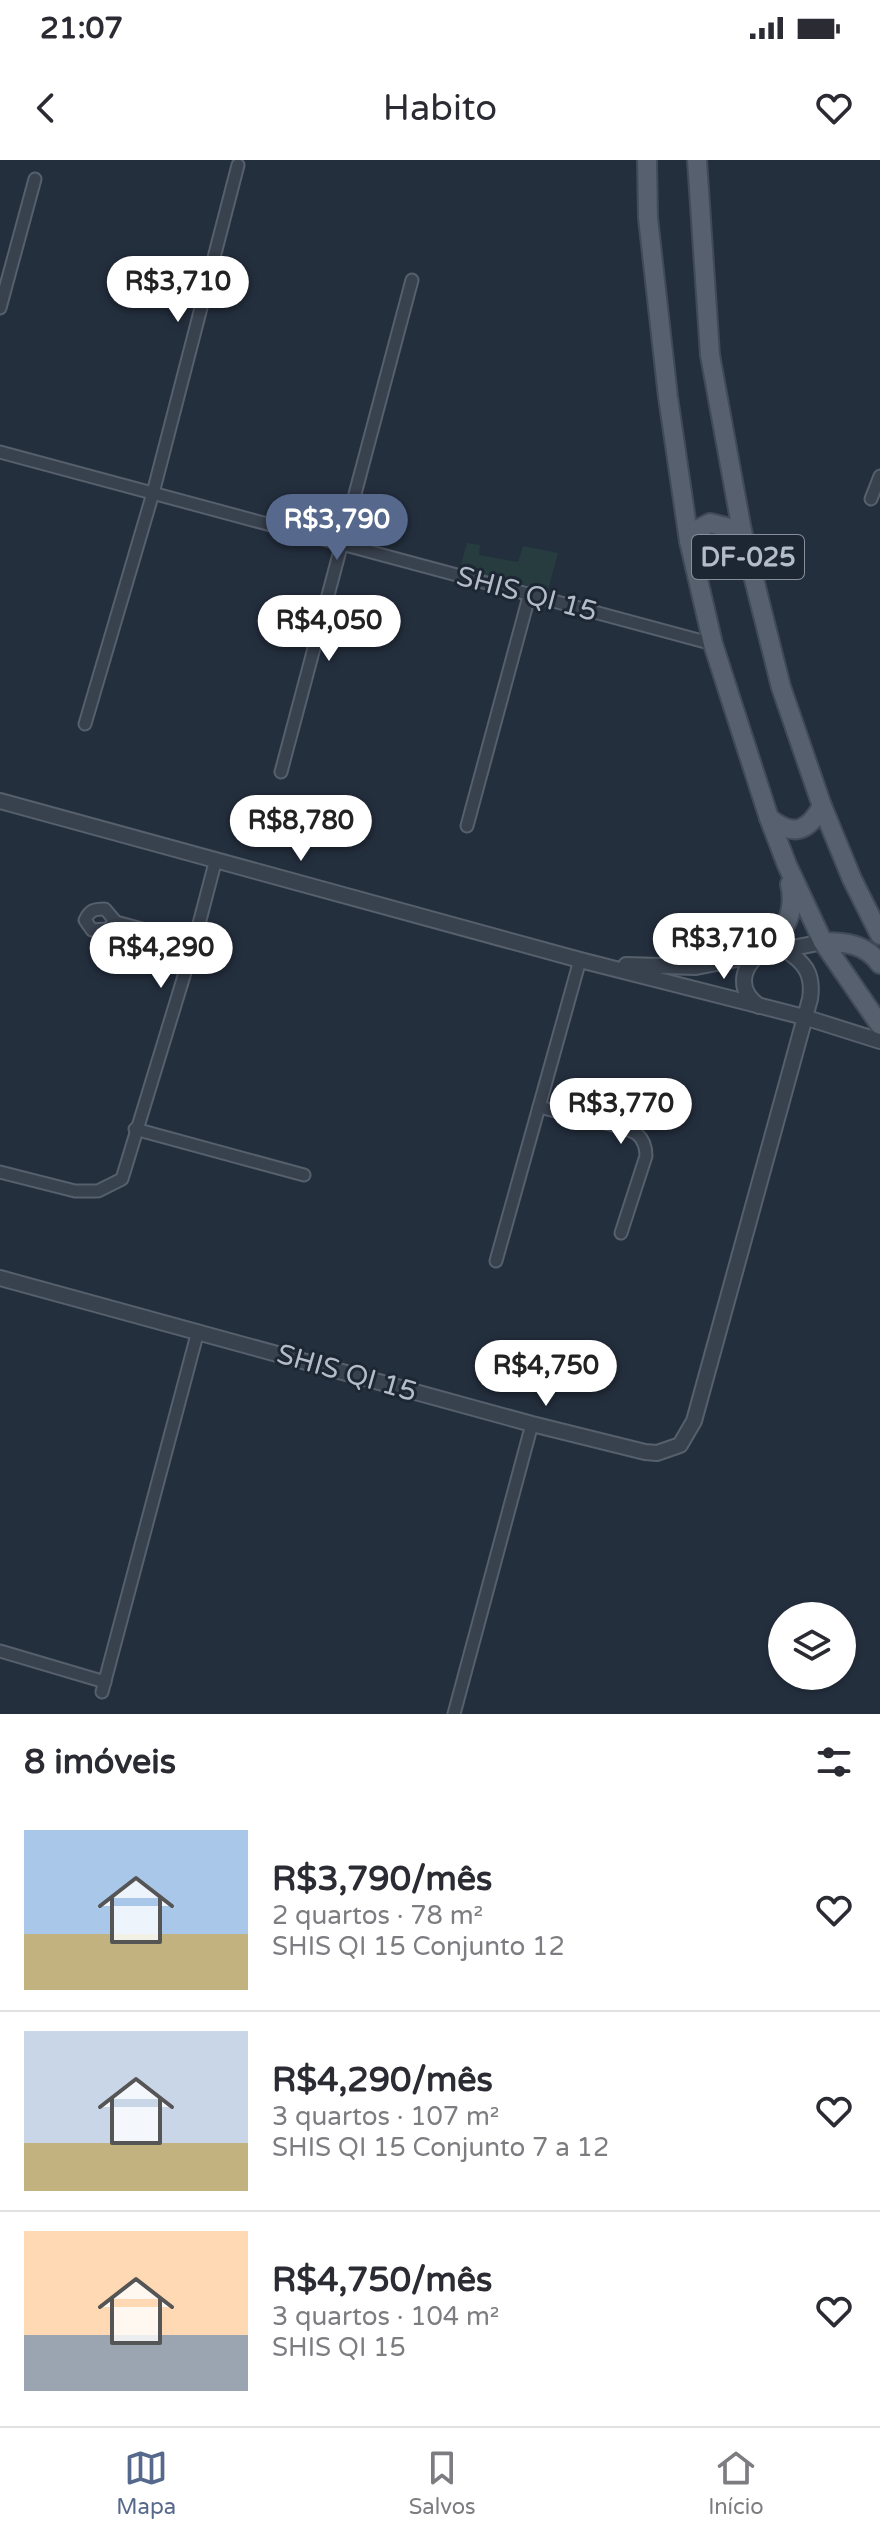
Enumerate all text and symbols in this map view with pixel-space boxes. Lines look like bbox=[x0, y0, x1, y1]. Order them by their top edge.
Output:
text: 21:07 bbox=[40, 10, 123, 47]
icon: back bbox=[24, 86, 68, 130]
icon: heart bbox=[812, 86, 856, 130]
text: Habito bbox=[383, 87, 497, 130]
pin: R$3,710 bbox=[104, 256, 252, 324]
text: R$3,710 bbox=[125, 266, 231, 297]
pin: R$3,790 bbox=[263, 494, 411, 562]
text: R$3,790 bbox=[284, 504, 390, 535]
road number: DF-025 bbox=[692, 535, 804, 579]
street label: SHIS QI 15 bbox=[453, 559, 601, 629]
pin: R$4,050 bbox=[255, 595, 403, 663]
text: R$4,050 bbox=[276, 605, 382, 636]
pin: R$8,780 bbox=[227, 795, 375, 863]
text: R$8,780 bbox=[248, 805, 354, 836]
pin: R$3,710 bbox=[650, 913, 798, 981]
pin: R$4,290 bbox=[87, 922, 235, 990]
text: R$3,710 bbox=[671, 923, 777, 954]
text: R$4,290 bbox=[108, 932, 214, 963]
pin: R$3,770 bbox=[547, 1078, 695, 1146]
text: R$3,770 bbox=[568, 1088, 674, 1119]
street label: SHIS QI 15 bbox=[273, 1337, 421, 1409]
pin: R$4,750 bbox=[472, 1340, 620, 1408]
text: R$4,750 bbox=[493, 1350, 599, 1381]
map controls bbox=[768, 1602, 856, 1690]
button: layers bbox=[768, 1602, 856, 1690]
icon: filters bbox=[812, 1740, 856, 1784]
text: 8 imóveis bbox=[24, 1742, 176, 1783]
text: R$3,790/mês bbox=[272, 1859, 492, 1900]
icon: home bbox=[88, 1862, 184, 1958]
icon: heart bbox=[812, 1888, 856, 1932]
text: 2 quartos · 78 m² bbox=[272, 1900, 483, 1931]
text: SHIS QI 15 Conjunto 12 bbox=[272, 1931, 565, 1962]
text: R$4,290/mês bbox=[272, 2060, 493, 2101]
icon: home bbox=[88, 2063, 184, 2159]
icon: heart bbox=[812, 2089, 856, 2133]
text: 3 quartos · 107 m² bbox=[272, 2101, 499, 2132]
text: SHIS QI 15 Conjunto 7 a 12 bbox=[272, 2132, 609, 2163]
text: R$4,750/mês bbox=[272, 2260, 492, 2301]
icon: home bbox=[88, 2263, 184, 2359]
icon: heart bbox=[812, 2289, 856, 2333]
text: 3 quartos · 104 m² bbox=[272, 2301, 499, 2332]
text: SHIS QI 15 bbox=[272, 2332, 406, 2363]
tab: Mapa bbox=[116, 2446, 176, 2520]
tab: Salvos bbox=[409, 2446, 476, 2520]
tab: Início bbox=[708, 2446, 764, 2520]

